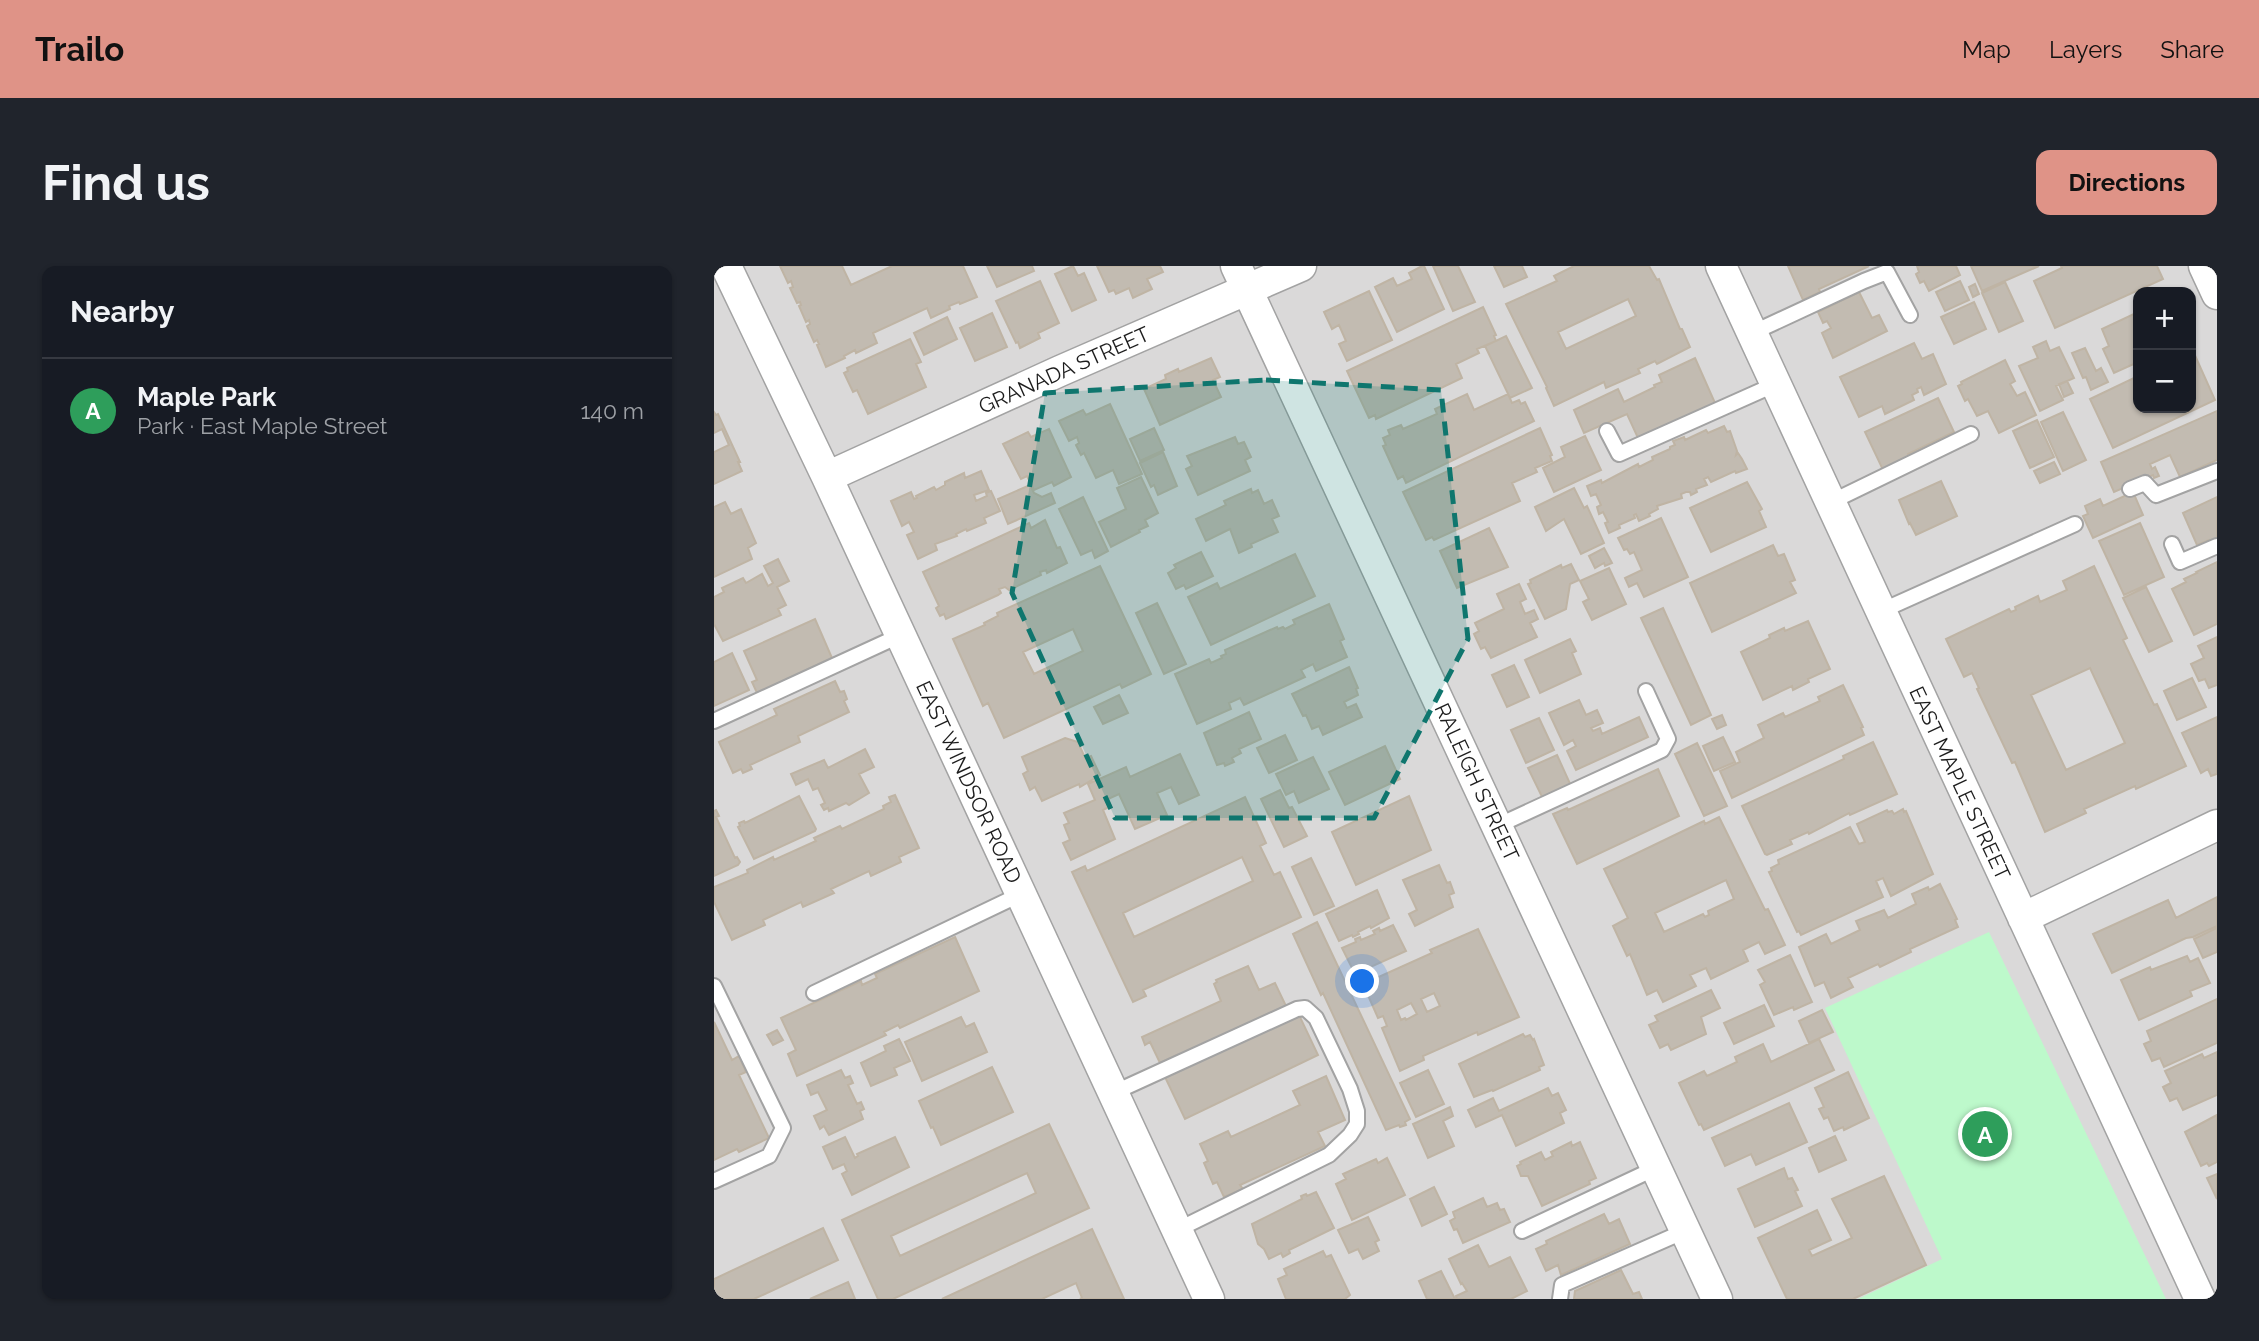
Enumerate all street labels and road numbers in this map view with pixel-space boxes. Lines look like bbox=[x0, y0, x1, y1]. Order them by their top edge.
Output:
street label: GRANADA STREET bbox=[975, 321, 1153, 419]
street label: EAST WINDSOR ROAD bbox=[911, 677, 1027, 887]
street label: EAST MAPLE STREET bbox=[1904, 682, 2016, 884]
street label: RALEIGH STREET bbox=[1429, 699, 1525, 865]

